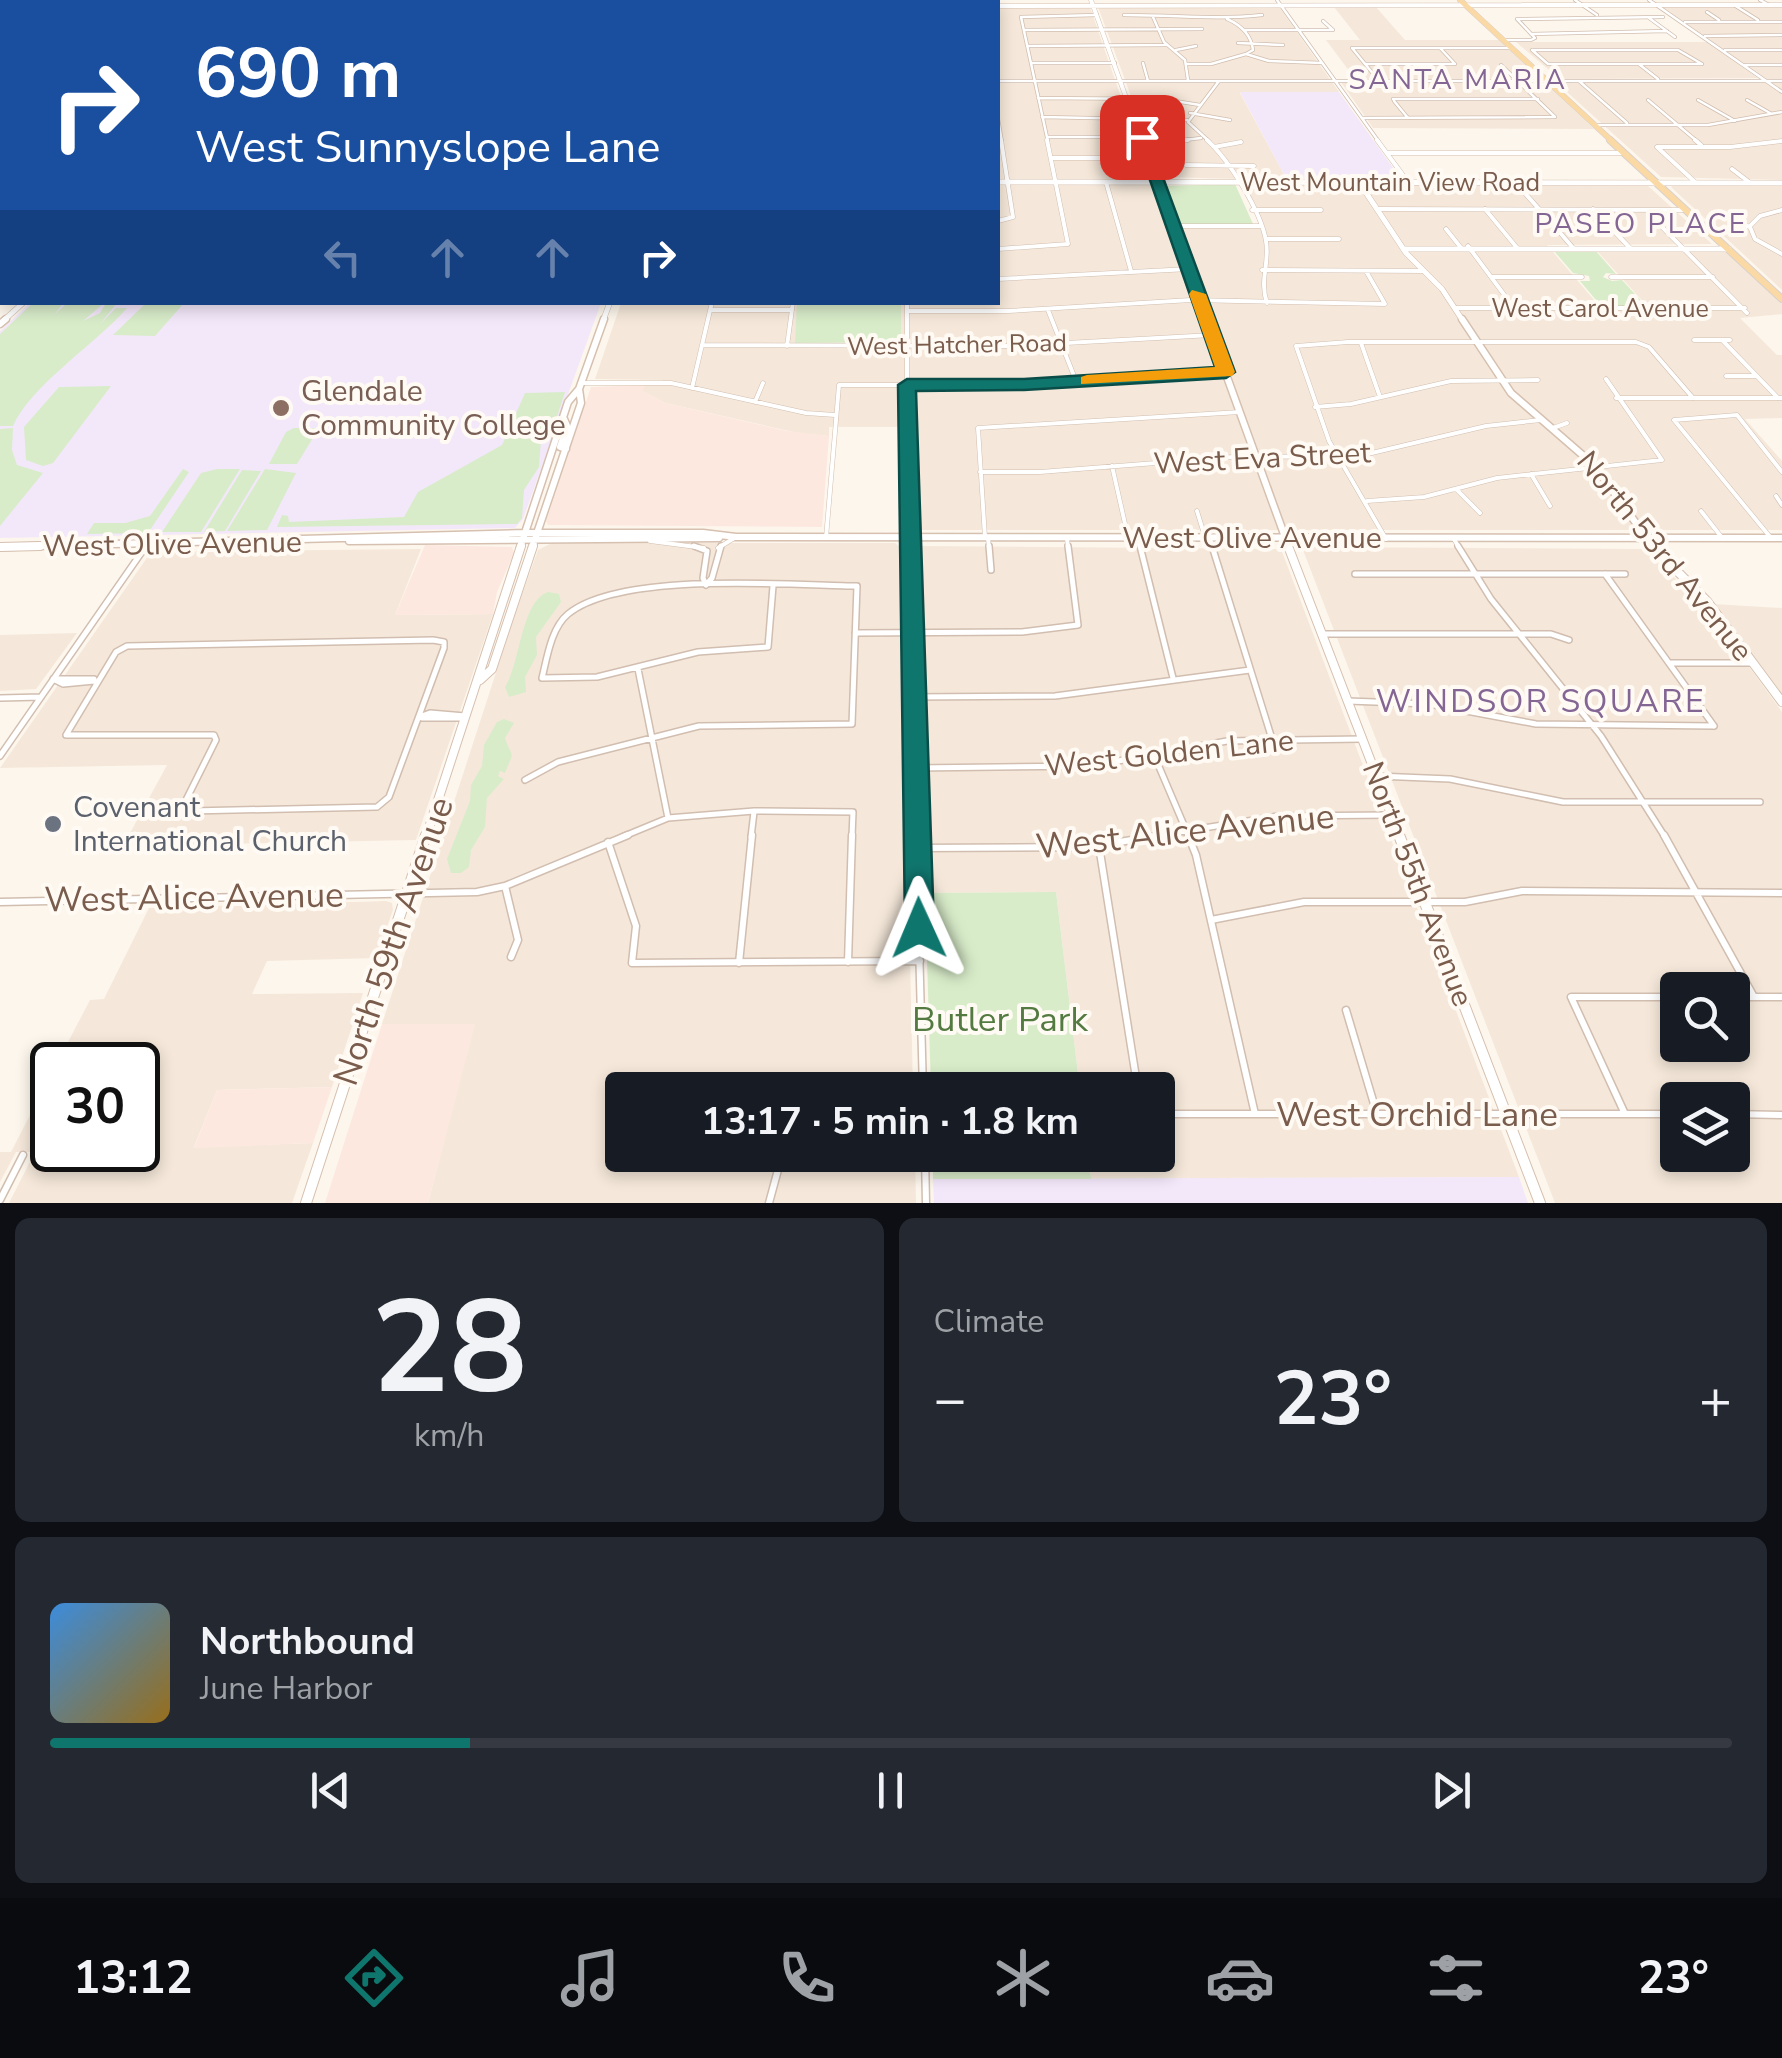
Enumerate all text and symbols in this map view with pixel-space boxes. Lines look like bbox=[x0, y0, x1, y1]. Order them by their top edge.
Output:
text: 690 m bbox=[195, 26, 401, 122]
icon: right bbox=[30, 40, 160, 170]
district label: SANTA MARIA bbox=[1349, 61, 1567, 99]
pin bbox=[1100, 95, 1185, 180]
icon: arrive bbox=[1115, 110, 1170, 165]
text: West Sunnyslope Lane bbox=[195, 117, 660, 178]
street label: West Mountain View Road bbox=[1240, 166, 1540, 200]
district label: PASEO PLACE bbox=[1534, 205, 1748, 243]
icon: left bbox=[315, 230, 370, 285]
icon: ahead bbox=[420, 230, 475, 285]
icon: ahead bbox=[525, 230, 580, 285]
icon: right bbox=[630, 230, 685, 285]
street label: West Carol Avenue bbox=[1491, 292, 1709, 326]
street label: West Hatcher Road bbox=[847, 326, 1067, 364]
place label: Glendale Community College bbox=[301, 371, 566, 446]
marker: Glendale Community College bbox=[270, 397, 292, 419]
street label: West Eva Street bbox=[1152, 432, 1372, 485]
street label: North 53rd Avenue bbox=[1567, 443, 1762, 670]
street label: West Olive Avenue bbox=[1122, 518, 1382, 559]
street label: West Olive Avenue bbox=[42, 522, 302, 567]
district label: WINDSOR SQUARE bbox=[1376, 680, 1706, 723]
street label: West Golden Lane bbox=[1042, 720, 1296, 787]
street label: North 55th Avenue bbox=[1352, 756, 1483, 1012]
place label: Covenant International Church bbox=[73, 787, 347, 862]
street label: North 59th Avenue bbox=[322, 791, 465, 1092]
street label: West Alice Avenue bbox=[1034, 792, 1336, 871]
marker: Covenant International Church bbox=[42, 813, 64, 835]
street label: West Alice Avenue bbox=[44, 871, 344, 924]
position arrow bbox=[867, 876, 971, 980]
map controls bbox=[1660, 972, 1750, 1172]
button: search bbox=[1660, 972, 1750, 1062]
park label: Butler Park bbox=[912, 996, 1088, 1043]
speed limit sign: 30 bbox=[30, 1042, 160, 1172]
button: layers bbox=[1660, 1082, 1750, 1172]
street label: West Orchid Lane bbox=[1276, 1091, 1558, 1138]
text: 13:17 · 5 min · 1.8 km bbox=[701, 1096, 1079, 1147]
text: 28 bbox=[371, 1260, 527, 1437]
text: Climate bbox=[934, 1300, 1044, 1343]
text: 23° bbox=[1274, 1348, 1392, 1450]
text: − bbox=[934, 1362, 967, 1437]
text: + bbox=[1699, 1362, 1732, 1437]
text: km/h bbox=[414, 1414, 485, 1457]
text: Northbound bbox=[200, 1616, 415, 1667]
text: June Harbor bbox=[200, 1667, 372, 1710]
icon: previous bbox=[303, 1763, 358, 1818]
icon: pause bbox=[863, 1763, 918, 1818]
icon: next bbox=[1424, 1763, 1479, 1818]
icon: directions bbox=[339, 1943, 409, 2013]
icon: music bbox=[555, 1943, 625, 2013]
icon: phone bbox=[772, 1943, 842, 2013]
icon: climate bbox=[988, 1943, 1058, 2013]
icon: car bbox=[1205, 1943, 1275, 2013]
icon: filters bbox=[1421, 1943, 1491, 2013]
text: 13:12 bbox=[73, 1948, 192, 2009]
text: 23° bbox=[1638, 1948, 1709, 2009]

